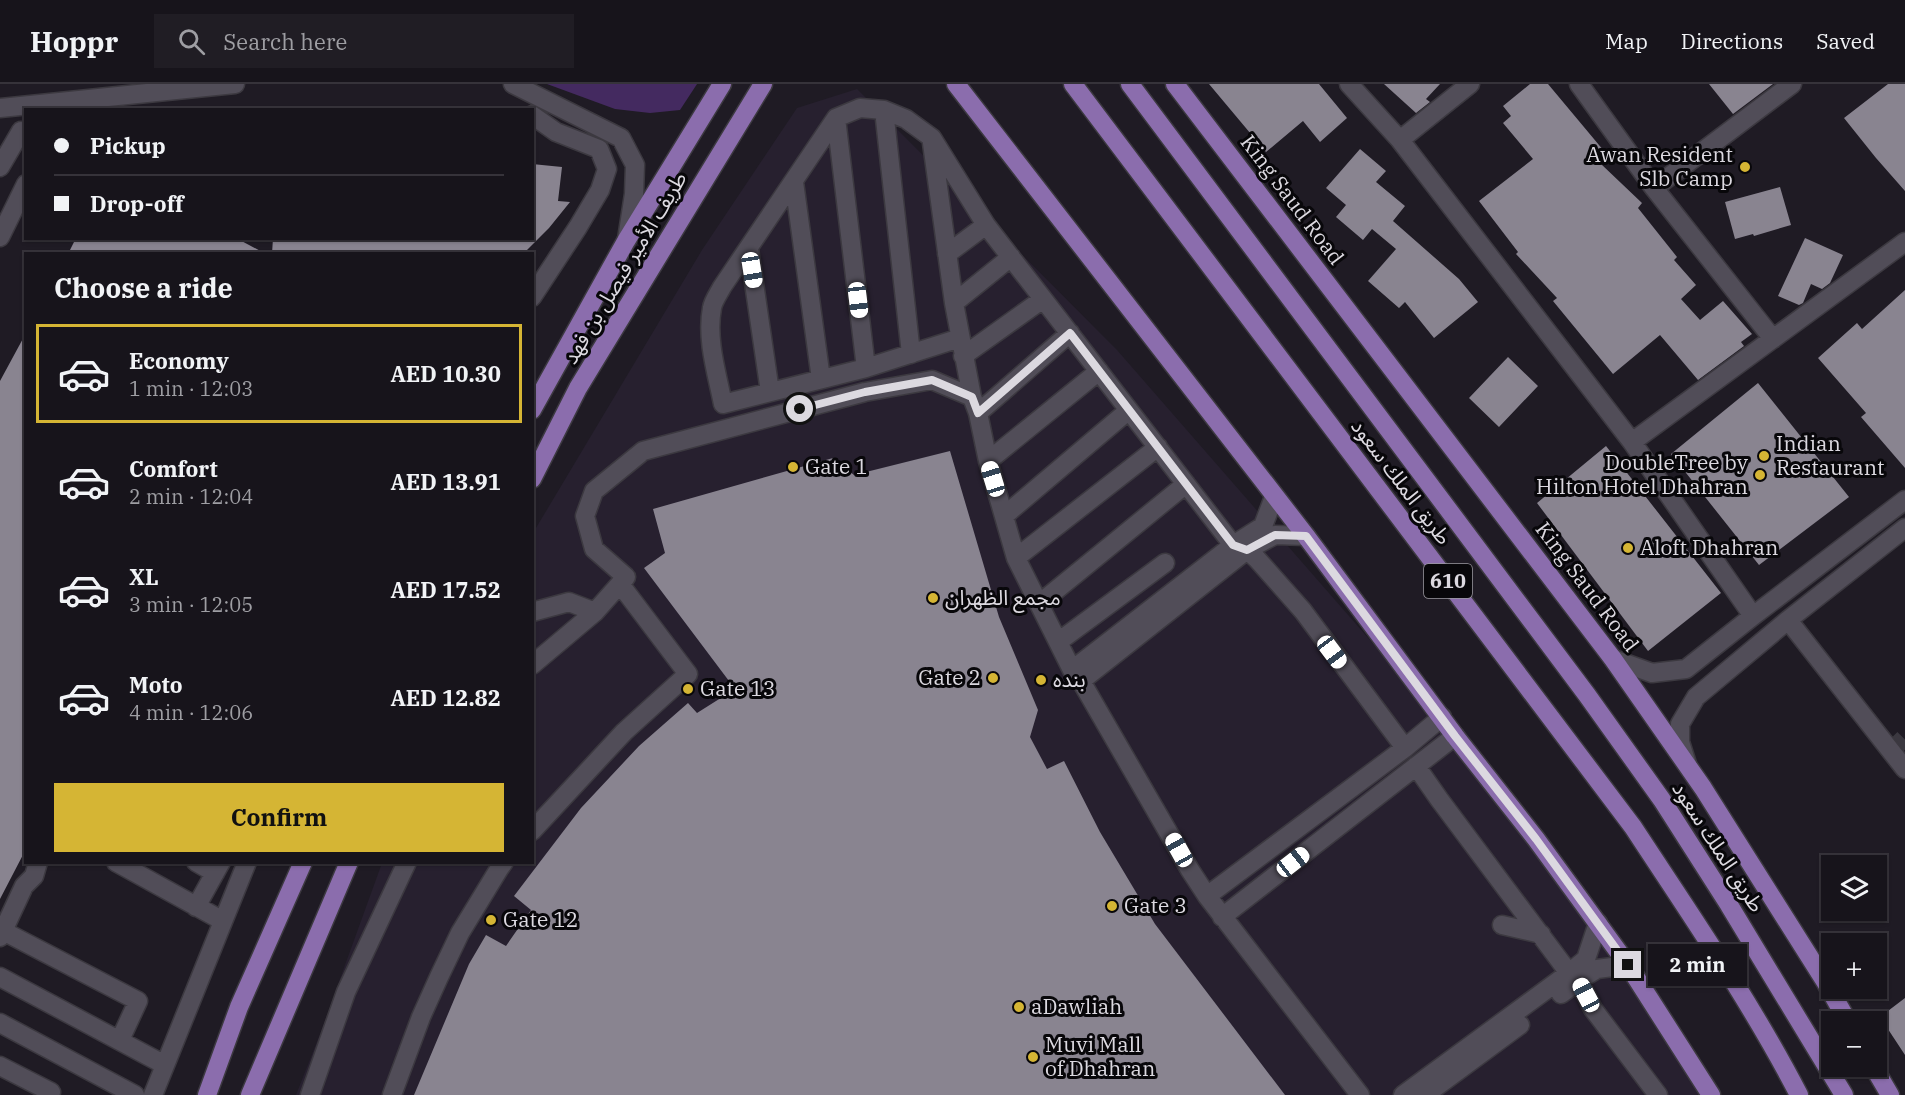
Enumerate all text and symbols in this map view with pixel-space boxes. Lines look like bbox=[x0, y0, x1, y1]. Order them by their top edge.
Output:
search box bbox=[154, 14, 574, 68]
text: Hoppr bbox=[30, 23, 118, 60]
icon: search bbox=[175, 25, 208, 58]
text: Search here bbox=[223, 27, 347, 56]
text: Map bbox=[1605, 27, 1648, 55]
text: Directions bbox=[1681, 27, 1783, 55]
text: Saved bbox=[1816, 27, 1875, 55]
street label: King Saud Road bbox=[1235, 129, 1351, 270]
text: Pickup bbox=[90, 131, 166, 160]
place label: Awan Resident Slb Camp bbox=[1586, 140, 1733, 192]
marker: Awan Resident Slb Camp bbox=[1738, 160, 1752, 174]
street label: طريف الأمير فيصل بن فهد bbox=[556, 166, 693, 369]
text: Drop-off bbox=[90, 189, 184, 218]
car bbox=[740, 251, 764, 289]
text: Choose a ride bbox=[54, 270, 233, 305]
car bbox=[847, 281, 869, 319]
text: Economy bbox=[129, 346, 229, 375]
icon: car bbox=[57, 347, 111, 401]
text: AED 10.30 bbox=[390, 359, 501, 388]
text: 1 min · 12:03 bbox=[129, 375, 253, 402]
route start bbox=[786, 395, 813, 422]
street label: طريق الملك سعود bbox=[1345, 413, 1458, 550]
place label: Indian Restaurant bbox=[1776, 429, 1885, 481]
place label: DoubleTree by Hilton Hotel Dhahran bbox=[1536, 448, 1749, 500]
marker: Indian Restaurant bbox=[1757, 449, 1771, 463]
place label: Gate 1 bbox=[805, 452, 868, 480]
text: Comfort bbox=[129, 454, 218, 483]
icon: car bbox=[57, 455, 111, 509]
car bbox=[979, 459, 1007, 499]
marker: Gate 1 bbox=[786, 460, 800, 474]
text: AED 13.91 bbox=[390, 467, 501, 496]
marker: DoubleTree by Hilton Hotel Dhahran bbox=[1753, 468, 1767, 482]
text: 2 min · 12:04 bbox=[129, 483, 253, 510]
street label: King Saud Road bbox=[1530, 516, 1646, 657]
place label: Aloft Dhahran bbox=[1640, 533, 1778, 561]
marker: Aloft Dhahran bbox=[1621, 541, 1635, 555]
text: XL bbox=[129, 562, 159, 591]
icon: car bbox=[57, 563, 111, 617]
road number: 610 bbox=[1424, 564, 1472, 598]
text: AED 17.52 bbox=[390, 575, 501, 604]
place label: مجمع الظهران bbox=[945, 583, 1061, 613]
text: 3 min · 12:05 bbox=[129, 591, 253, 618]
marker: مجمع الظهران bbox=[926, 591, 940, 605]
car bbox=[1314, 632, 1350, 672]
place label: Gate 2 bbox=[918, 663, 981, 691]
place label: بنده bbox=[1053, 665, 1086, 693]
text: Moto bbox=[129, 670, 183, 699]
icon: car bbox=[57, 671, 111, 725]
marker: Gate 2 bbox=[986, 671, 1000, 685]
marker: بنده bbox=[1034, 673, 1048, 687]
place label: Gate 13 bbox=[700, 674, 775, 702]
marker: Gate 13 bbox=[681, 682, 695, 696]
text: AED 12.82 bbox=[390, 683, 501, 712]
text: 4 min · 12:06 bbox=[129, 699, 253, 726]
street label: طريق الملك سعود bbox=[1666, 776, 1772, 917]
button: Confirm bbox=[54, 783, 504, 852]
car bbox=[1162, 830, 1196, 870]
car bbox=[1273, 844, 1313, 880]
map controls bbox=[1821, 855, 1887, 1077]
button: layers bbox=[1821, 855, 1887, 921]
place label: Gate 3 bbox=[1124, 891, 1187, 919]
marker: Gate 3 bbox=[1105, 899, 1119, 913]
place label: Gate 12 bbox=[503, 905, 578, 933]
marker: Gate 12 bbox=[484, 913, 498, 927]
button: + bbox=[1821, 933, 1887, 999]
callout: 2 min bbox=[1649, 944, 1748, 986]
route end bbox=[1614, 951, 1641, 978]
text: 2 min bbox=[1670, 951, 1726, 978]
car bbox=[1570, 975, 1602, 1015]
place label: aDawliah bbox=[1031, 992, 1122, 1020]
marker: aDawliah bbox=[1012, 1000, 1026, 1014]
button: − bbox=[1821, 1011, 1887, 1077]
place label: Muvi Mall of Dhahran bbox=[1045, 1030, 1155, 1082]
marker: Muvi Mall of Dhahran bbox=[1026, 1050, 1040, 1064]

